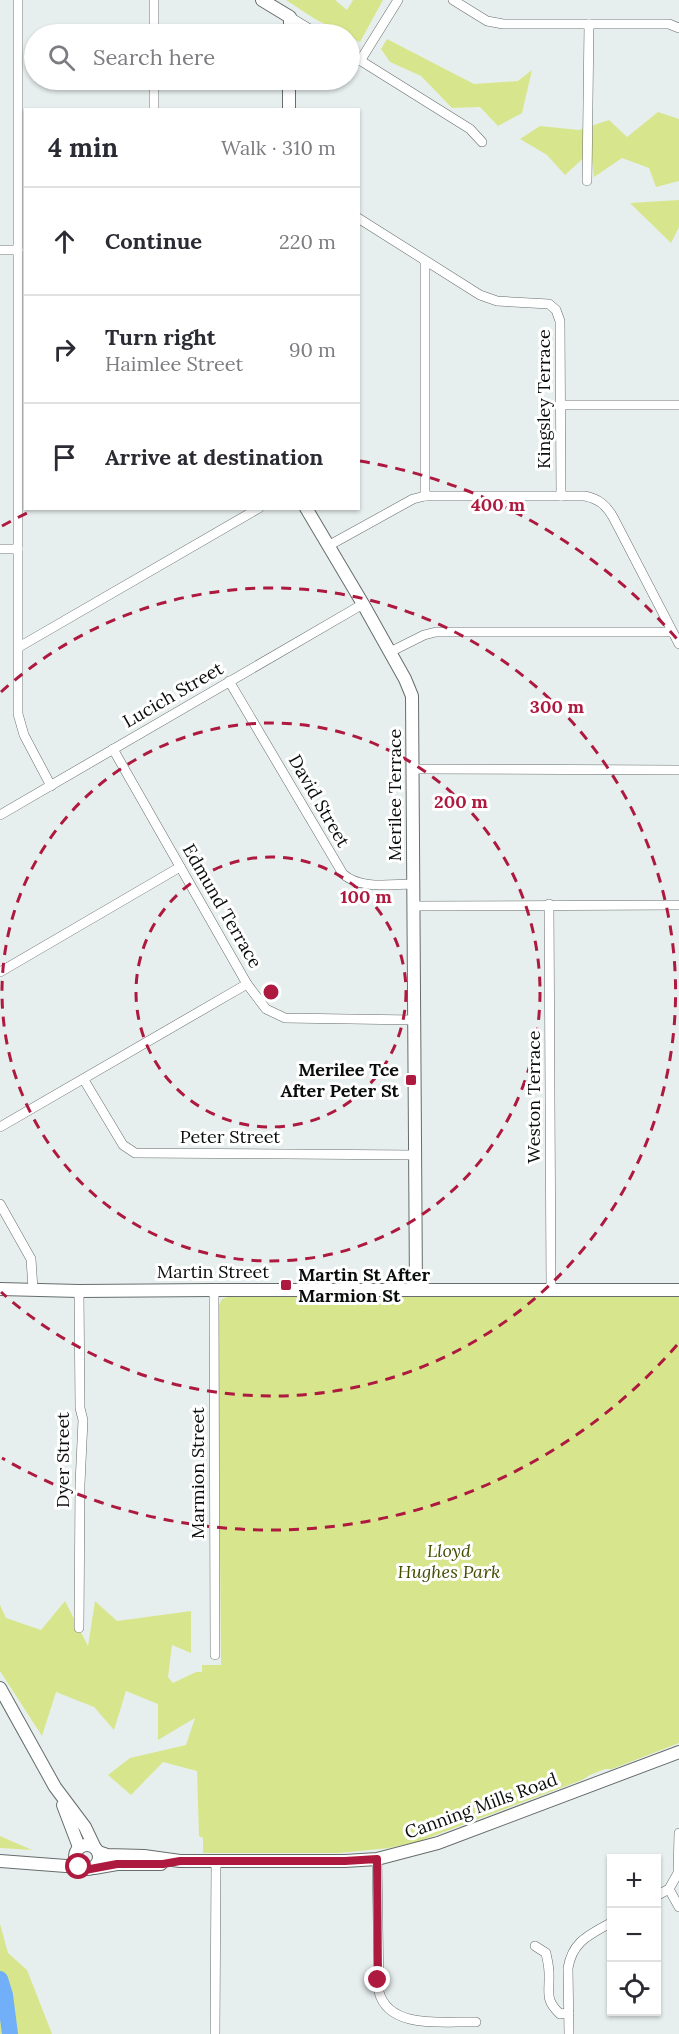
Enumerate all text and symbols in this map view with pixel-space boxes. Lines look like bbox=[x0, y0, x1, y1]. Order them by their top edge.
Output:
search box bbox=[24, 24, 360, 90]
icon: search bbox=[45, 41, 78, 74]
text: Search here bbox=[93, 43, 215, 71]
text: 4 min bbox=[48, 131, 118, 164]
text: Walk · 310 m bbox=[221, 135, 336, 160]
icon: ahead bbox=[48, 225, 81, 258]
text: Continue bbox=[105, 227, 202, 255]
text: 220 m bbox=[279, 229, 336, 254]
text: Turn right bbox=[105, 323, 216, 351]
street label: Kingsley Terrace bbox=[532, 329, 555, 469]
icon: right bbox=[48, 333, 81, 366]
text: 90 m bbox=[289, 337, 336, 362]
text: Haimlee Street bbox=[105, 351, 243, 376]
icon: arrive bbox=[48, 441, 81, 474]
text: Arrive at destination bbox=[105, 443, 323, 471]
text: 400 m bbox=[471, 493, 525, 516]
street label: Lucich Street bbox=[119, 657, 227, 733]
text: 300 m bbox=[530, 695, 585, 718]
street label: Merilee Terrace bbox=[383, 729, 406, 861]
street label: David Street bbox=[284, 750, 355, 851]
text: 200 m bbox=[434, 790, 488, 813]
street label: Edmund Terrace bbox=[178, 840, 267, 972]
text: 100 m bbox=[340, 885, 392, 908]
centre of rings bbox=[261, 982, 281, 1002]
street label: Weston Terrace bbox=[522, 1030, 545, 1163]
place label: Merilee Tce After Peter St bbox=[281, 1058, 400, 1102]
marker: Merilee Tce After Peter St bbox=[404, 1073, 418, 1087]
street label: Peter Street bbox=[180, 1125, 280, 1148]
street label: Martin Street bbox=[157, 1260, 269, 1283]
place label: Martin St After Marmion St bbox=[298, 1263, 430, 1307]
marker: Martin St After Marmion St bbox=[279, 1278, 293, 1292]
street label: Marmion Street bbox=[186, 1407, 209, 1539]
street label: Dyer Street bbox=[51, 1412, 74, 1508]
park label: Lloyd Hughes Park bbox=[398, 1539, 500, 1583]
street label: Canning Mills Road bbox=[401, 1767, 560, 1844]
route start bbox=[65, 1853, 91, 1879]
map controls bbox=[607, 1854, 661, 2016]
button: + bbox=[607, 1854, 661, 1908]
button: − bbox=[607, 1908, 661, 1962]
button: locate bbox=[607, 1962, 661, 2016]
route end bbox=[364, 1966, 390, 1992]

